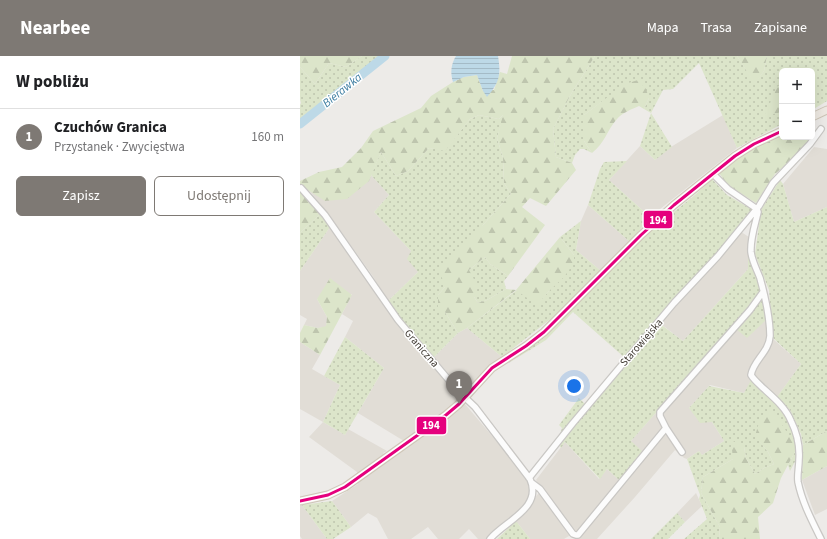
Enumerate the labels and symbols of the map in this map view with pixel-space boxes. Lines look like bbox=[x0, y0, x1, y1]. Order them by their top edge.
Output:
water label: Bierawka bbox=[319, 69, 366, 112]
line badge: 194 bbox=[643, 210, 673, 229]
text: 194 bbox=[649, 213, 667, 228]
street label: Starowiejska bbox=[617, 315, 666, 369]
street label: Graniczna bbox=[401, 326, 442, 371]
pin: 1 bbox=[446, 371, 472, 404]
your location bbox=[564, 376, 584, 396]
line badge: 194 bbox=[416, 416, 447, 435]
text: 194 bbox=[422, 418, 440, 433]

